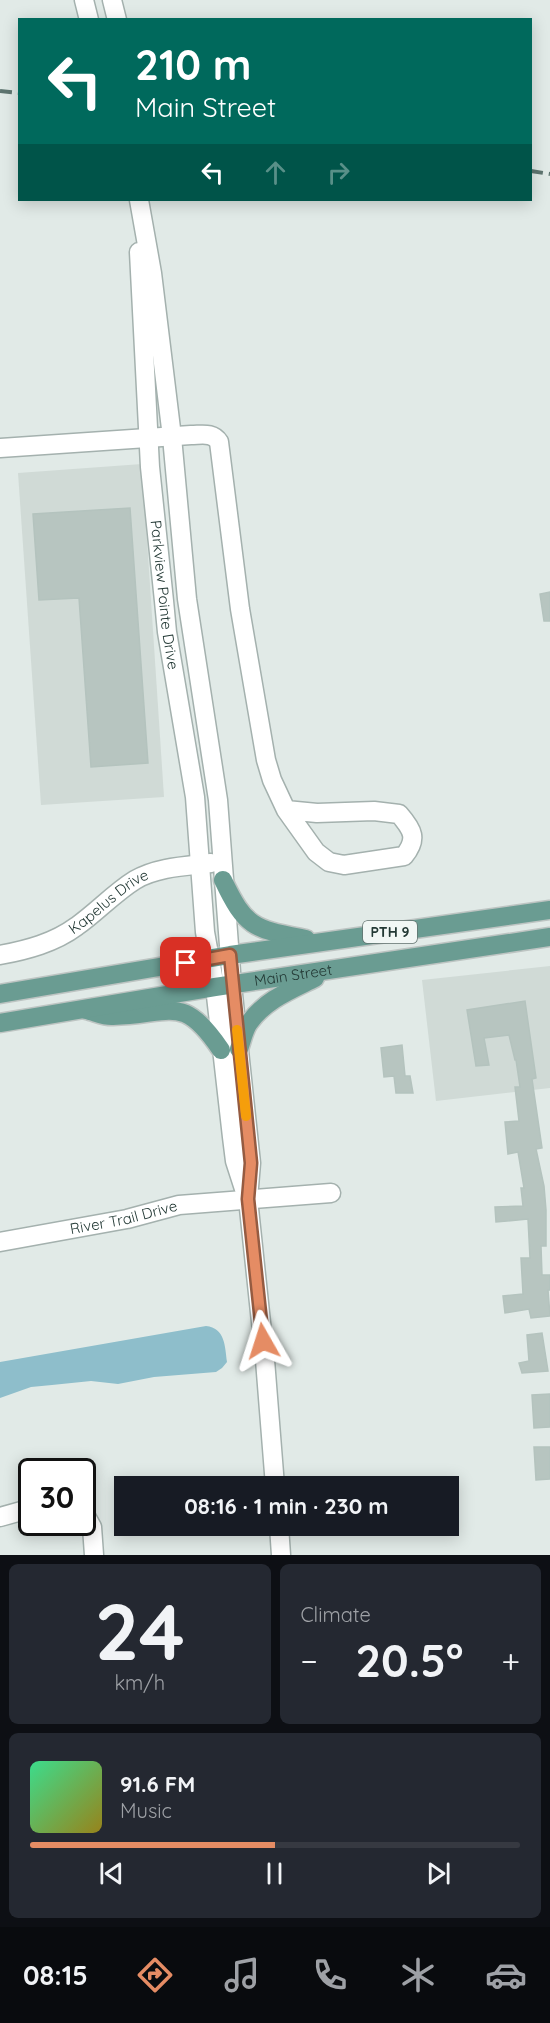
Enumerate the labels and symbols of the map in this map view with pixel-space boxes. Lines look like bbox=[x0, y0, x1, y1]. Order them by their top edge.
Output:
street label: Parkview Pointe Drive bbox=[147, 519, 183, 671]
street label: Kapelus Drive bbox=[65, 865, 151, 938]
road number: PTH 9 bbox=[363, 921, 417, 943]
pin bbox=[160, 937, 211, 988]
street label: Main Street bbox=[253, 960, 333, 990]
street label: River Trail Drive bbox=[68, 1196, 179, 1238]
position arrow bbox=[231, 1309, 295, 1373]
speed limit sign: 30 bbox=[18, 1458, 96, 1536]

